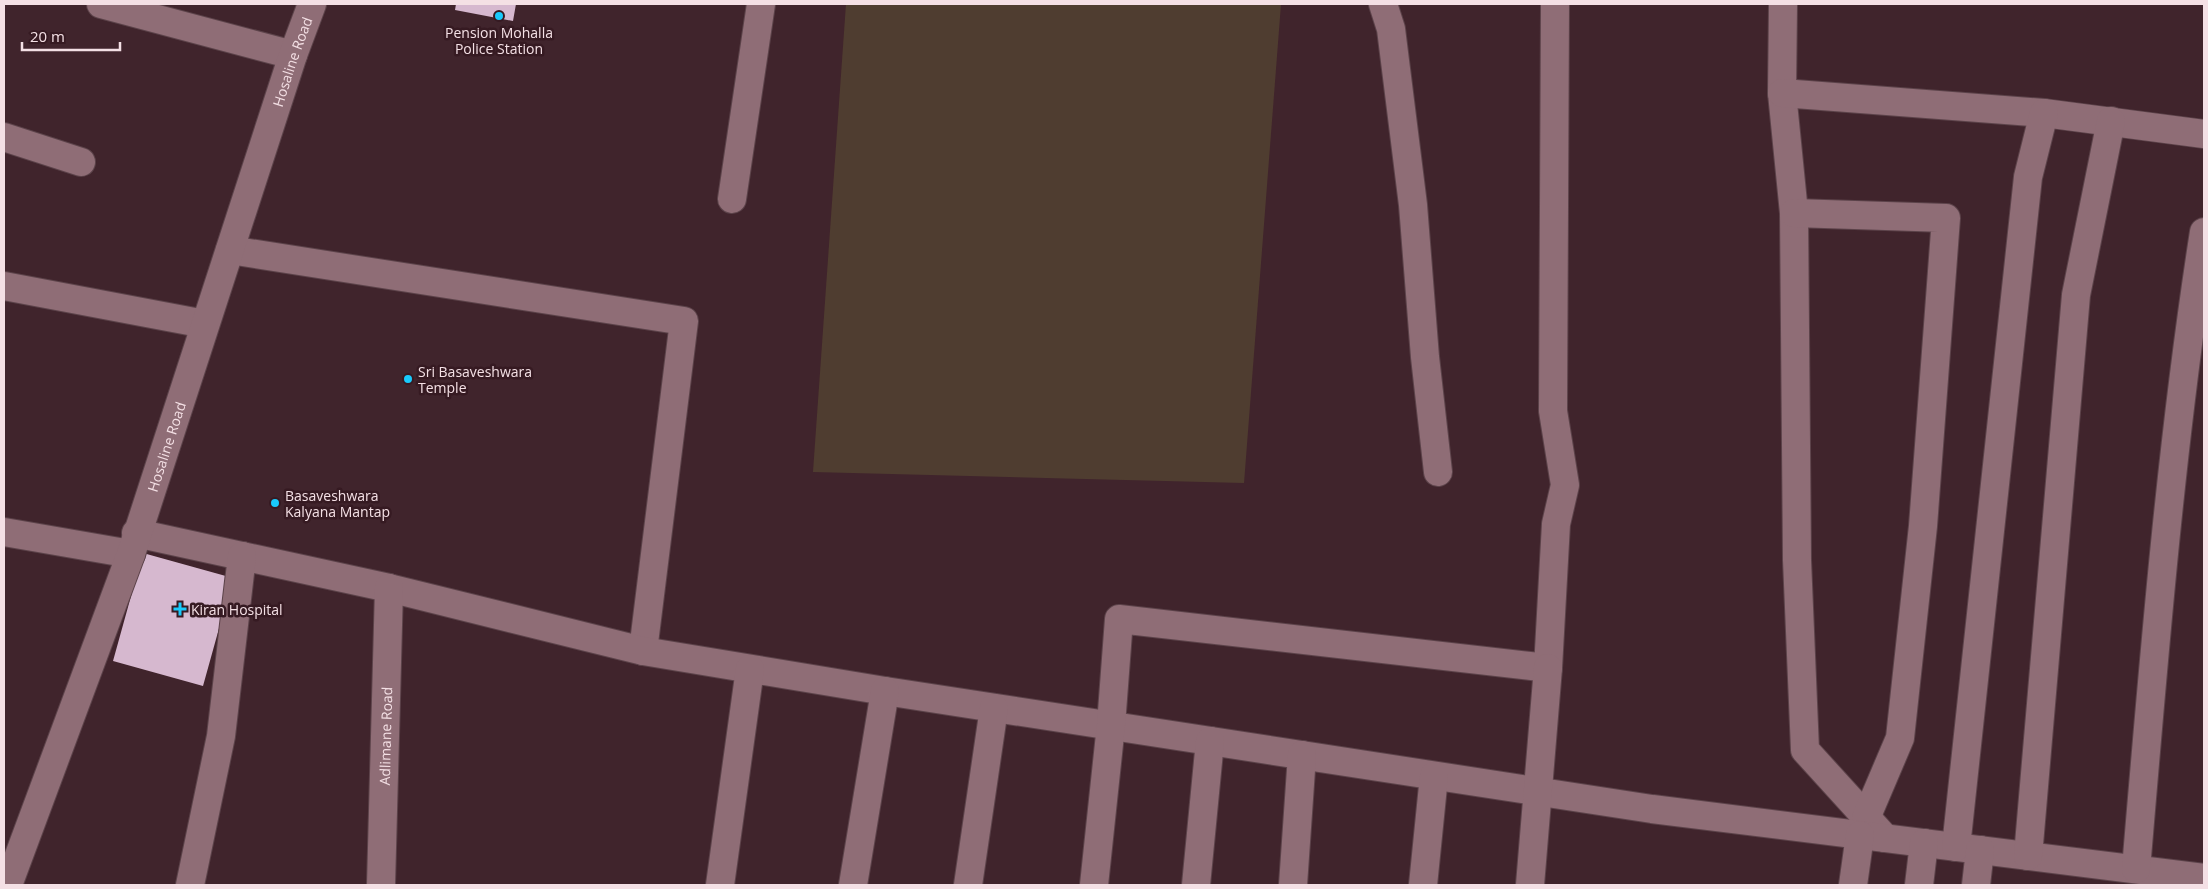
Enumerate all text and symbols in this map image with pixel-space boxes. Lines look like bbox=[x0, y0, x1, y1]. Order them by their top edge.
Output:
marker: Pension Mohalla Police Station bbox=[493, 10, 505, 22]
street label: Hosaline Road bbox=[267, 14, 316, 109]
scale bar bbox=[22, 20, 120, 52]
place label: Pension Mohalla Police Station bbox=[445, 23, 553, 58]
text: 20 m bbox=[30, 26, 65, 46]
place label: Sri Basaveshwara Temple bbox=[418, 362, 532, 397]
marker: Sri Basaveshwara Temple bbox=[402, 373, 414, 385]
street label: Hosaline Road bbox=[142, 399, 189, 494]
place label: Basaveshwara Kalyana Mantap bbox=[285, 486, 390, 521]
marker: Basaveshwara Kalyana Mantap bbox=[269, 497, 281, 509]
place label: Kiran Hospital bbox=[191, 600, 283, 619]
marker: Kiran Hospital bbox=[173, 602, 187, 616]
street label: Adlimane Road bbox=[374, 686, 396, 786]

